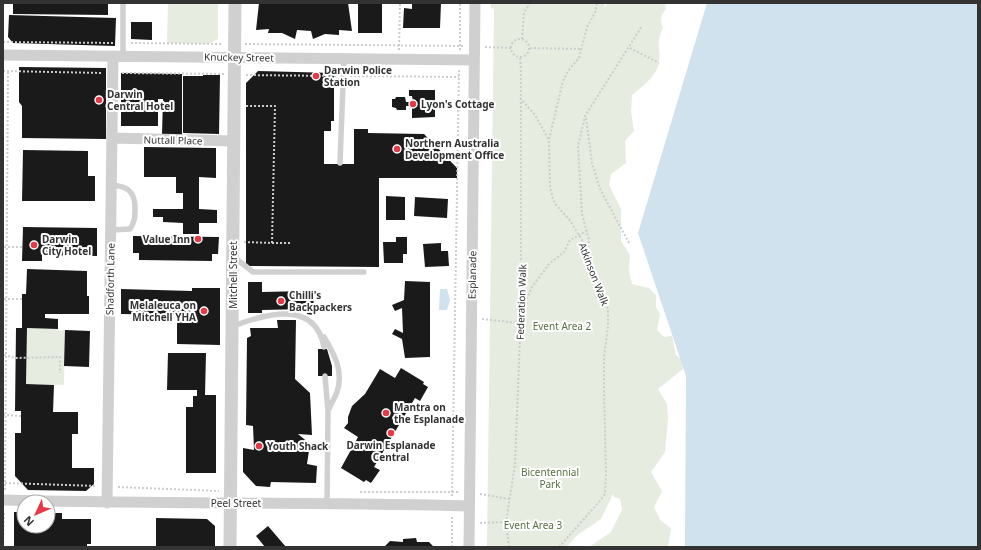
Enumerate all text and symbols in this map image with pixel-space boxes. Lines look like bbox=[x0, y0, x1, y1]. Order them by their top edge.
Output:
street label: Knuckey Street bbox=[204, 49, 274, 65]
place label: Darwin Police Station bbox=[324, 63, 392, 89]
marker: Darwin Police Station bbox=[311, 71, 321, 81]
place label: Darwin Central Hotel bbox=[107, 87, 173, 113]
marker: Darwin Central Hotel bbox=[94, 95, 104, 105]
place label: Lyon's Cottage bbox=[421, 97, 495, 111]
marker: Lyon's Cottage bbox=[408, 99, 418, 109]
street label: Nuttall Place bbox=[143, 132, 203, 148]
place label: Northern Australia Development Office bbox=[405, 136, 504, 162]
marker: Northern Australia Development Office bbox=[392, 144, 402, 154]
place label: Darwin City Hotel bbox=[42, 232, 91, 258]
place label: Value Inn bbox=[143, 232, 190, 246]
marker: Value Inn bbox=[193, 234, 203, 244]
marker: Darwin City Hotel bbox=[29, 240, 39, 250]
street label: Mitchell Street bbox=[226, 241, 240, 309]
street label: Atkinson Walk bbox=[576, 241, 613, 308]
street label: Shadforth Lane bbox=[102, 242, 118, 315]
street label: Esplanade bbox=[465, 250, 479, 299]
street label: Federation Walk bbox=[513, 263, 529, 340]
place label: Chilli's Backpackers bbox=[289, 288, 352, 314]
marker: Chilli's Backpackers bbox=[276, 296, 286, 306]
place label: Melaleuca on Mitchell YHA bbox=[130, 298, 196, 324]
marker: Melaleuca on Mitchell YHA bbox=[199, 306, 209, 316]
park label: Event Area 2 bbox=[533, 319, 592, 333]
place label: Mantra on the Esplanade bbox=[394, 400, 464, 426]
marker: Mantra on the Esplanade bbox=[381, 408, 391, 418]
marker: Darwin Esplanade Central bbox=[386, 428, 396, 438]
place label: Darwin Esplanade Central bbox=[346, 438, 436, 464]
place label: Youth Shack bbox=[267, 439, 329, 453]
marker: Youth Shack bbox=[254, 441, 264, 451]
park label: Bicentennial Park bbox=[521, 465, 579, 491]
north arrow bbox=[16, 494, 56, 534]
street label: Peel Street bbox=[211, 496, 262, 510]
text: N bbox=[20, 513, 37, 530]
park label: Event Area 3 bbox=[504, 518, 563, 532]

